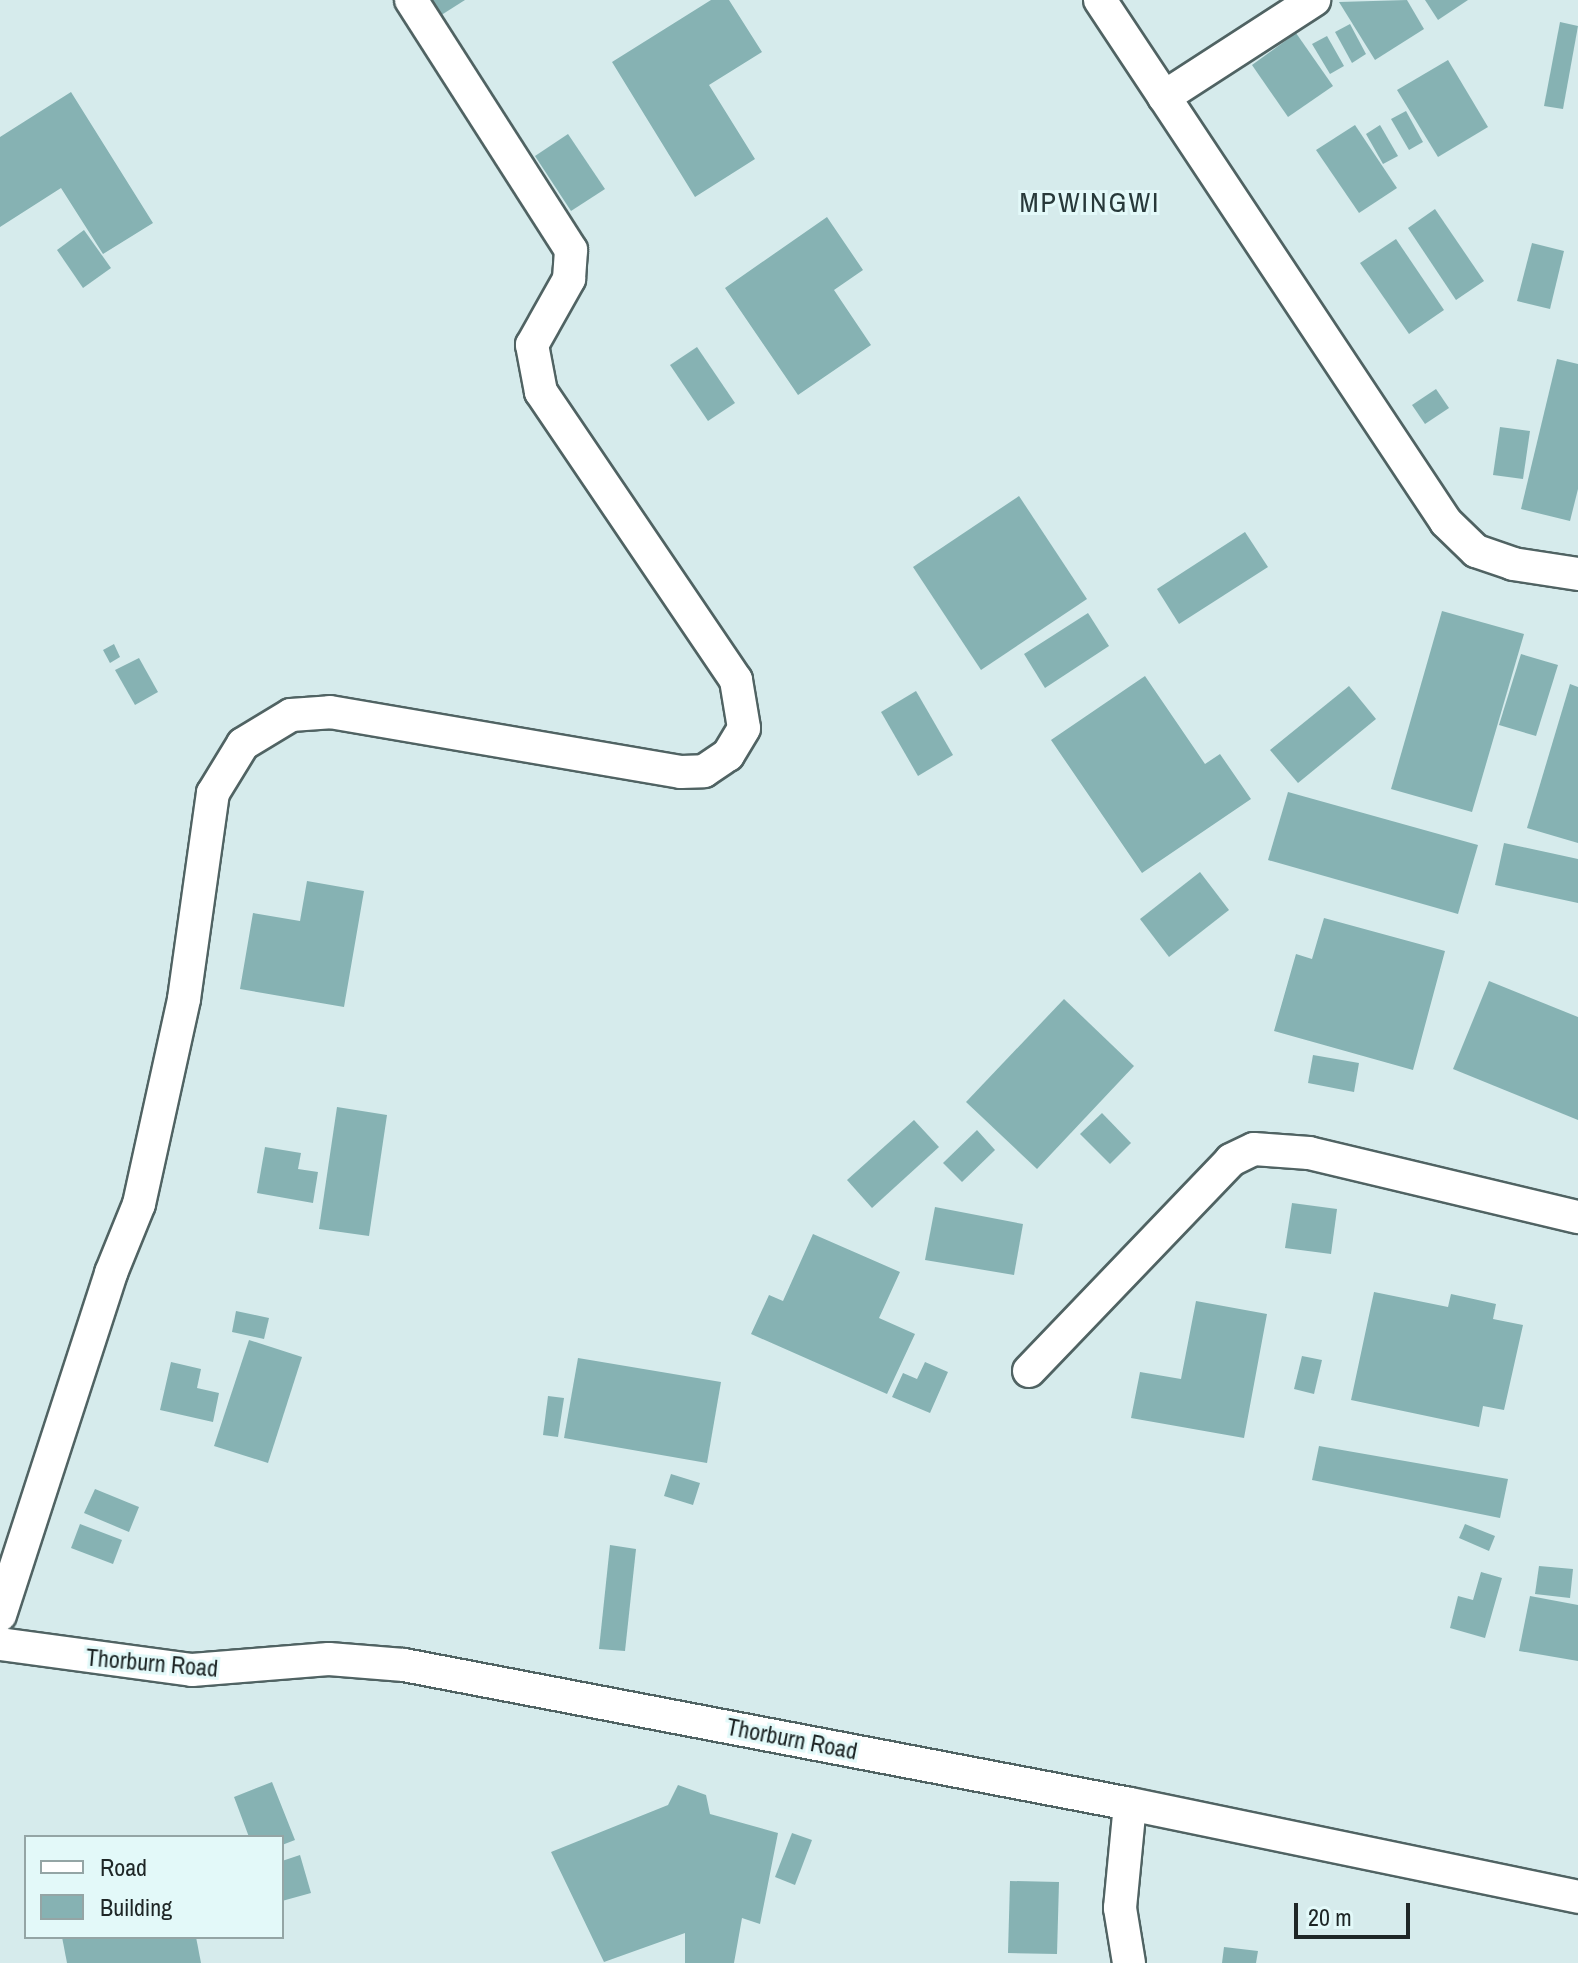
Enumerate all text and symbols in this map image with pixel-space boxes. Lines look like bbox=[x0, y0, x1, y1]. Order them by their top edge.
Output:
district label: MPWINGWI bbox=[1020, 185, 1160, 219]
street label: Thorburn Road bbox=[85, 1643, 219, 1683]
street label: Thorburn Road bbox=[724, 1712, 860, 1766]
legend bbox=[24, 1835, 284, 1939]
text: Road bbox=[100, 1851, 147, 1883]
scale bar bbox=[1298, 1887, 1414, 1937]
text: Building bbox=[100, 1891, 172, 1923]
text: 20 m bbox=[1308, 1901, 1352, 1933]

